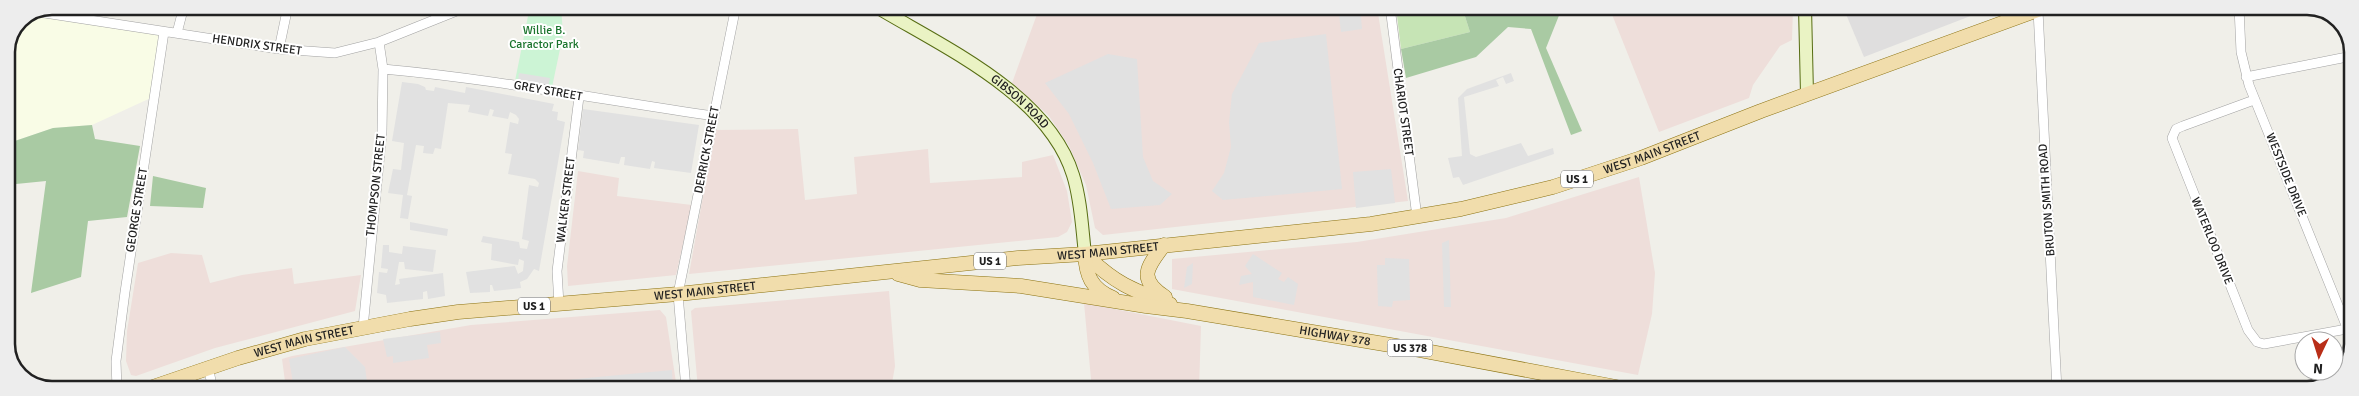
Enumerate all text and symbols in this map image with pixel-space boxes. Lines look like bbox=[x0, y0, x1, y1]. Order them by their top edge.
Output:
park label: Willie B. Caractor Park bbox=[509, 23, 579, 52]
street label: HENDRIX STREET bbox=[211, 31, 303, 59]
street label: CHARIOT STREET bbox=[1389, 67, 1417, 157]
street label: GIBSON ROAD bbox=[988, 71, 1052, 132]
street label: GREY STREET bbox=[513, 78, 584, 104]
street label: DERRICK STREET bbox=[691, 105, 723, 195]
street label: WEST MAIN STREET bbox=[1601, 128, 1703, 177]
street label: WESTSIDE DRIVE bbox=[2262, 131, 2310, 219]
street label: THOMPSON STREET bbox=[363, 133, 389, 237]
street label: BRUTON SMITH ROAD bbox=[2036, 143, 2058, 257]
street label: WALKER STREET bbox=[553, 156, 579, 244]
street label: GEORGE STREET bbox=[123, 167, 151, 253]
road number: US 1 bbox=[1561, 170, 1593, 188]
street label: WATERLOO DRIVE bbox=[2188, 195, 2236, 287]
street label: WEST MAIN STREET bbox=[1057, 239, 1160, 263]
road number: US 1 bbox=[974, 252, 1006, 270]
street label: WEST MAIN STREET bbox=[653, 278, 757, 303]
road number: US 1 bbox=[518, 298, 550, 314]
street label: WEST MAIN STREET bbox=[252, 322, 355, 361]
street label: HIGHWAY 378 bbox=[1298, 322, 1372, 349]
north arrow bbox=[2294, 331, 2344, 381]
road number: US 378 bbox=[1388, 339, 1432, 356]
text: N bbox=[2313, 360, 2324, 377]

